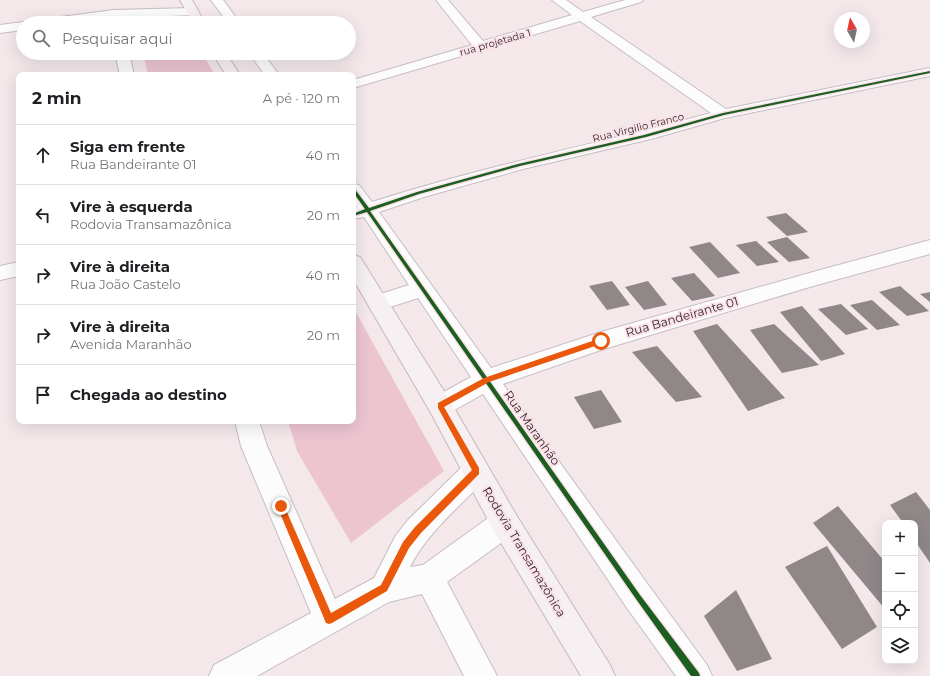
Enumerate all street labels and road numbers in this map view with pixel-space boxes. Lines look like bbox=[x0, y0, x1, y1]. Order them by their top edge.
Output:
street label: rua projetada 1 bbox=[458, 26, 532, 59]
street label: Rua Virgilio Franco bbox=[591, 110, 685, 145]
street label: Rua Bandeirante 01 bbox=[624, 293, 740, 340]
street label: Rua Maranhão bbox=[501, 387, 564, 468]
street label: Rodovia Transamazônica bbox=[480, 484, 569, 620]

